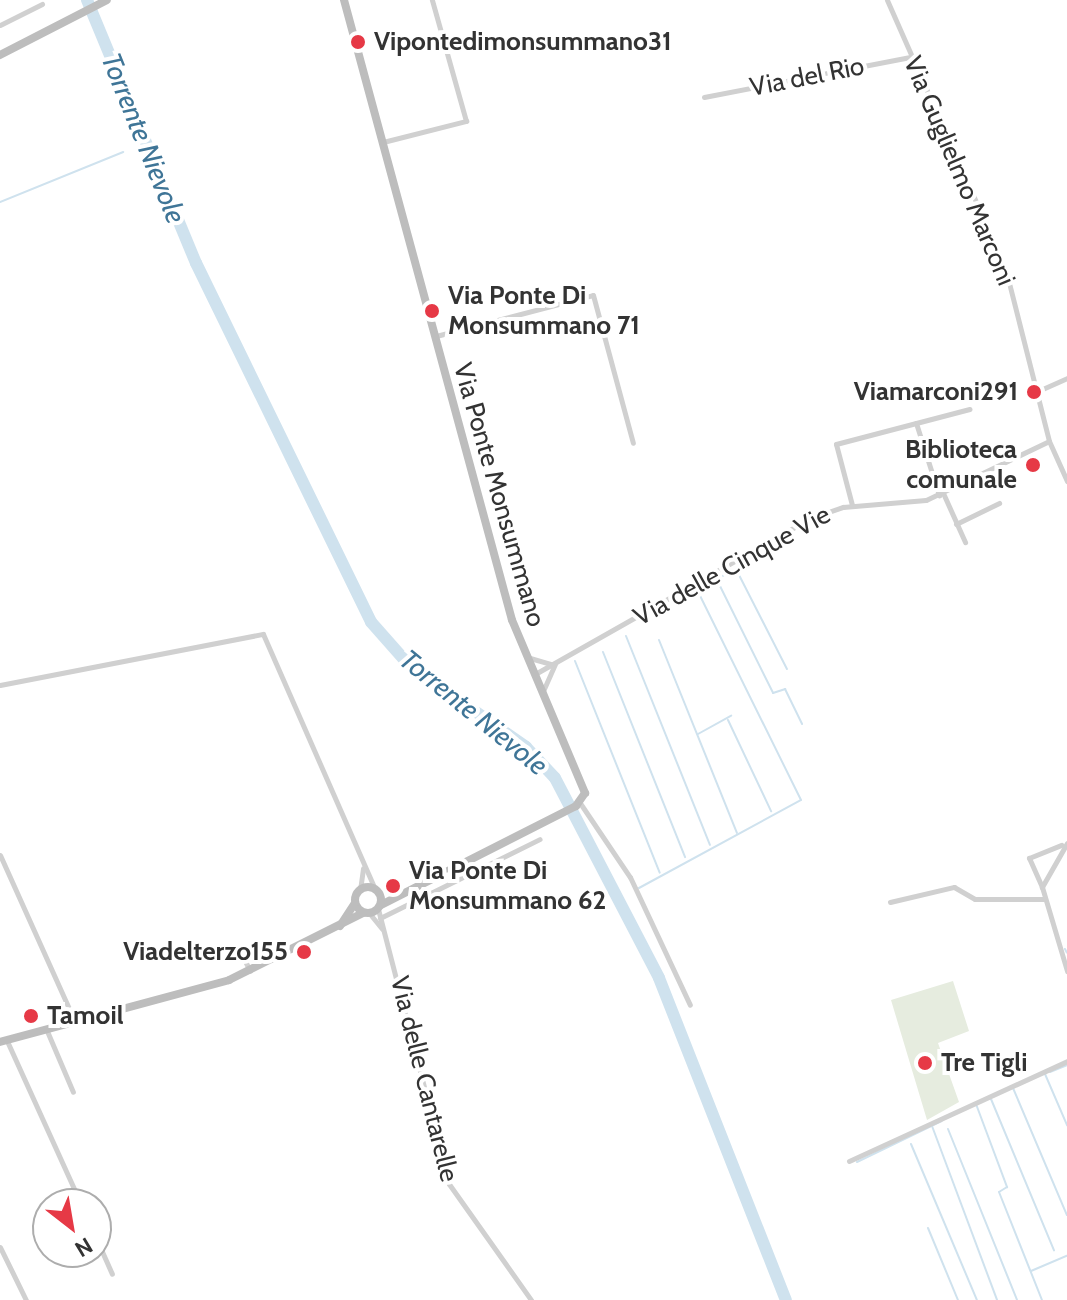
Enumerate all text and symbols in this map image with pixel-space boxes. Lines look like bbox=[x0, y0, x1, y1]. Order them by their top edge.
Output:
place label: Vipontedimonsummano31 bbox=[374, 26, 672, 58]
marker: Vipontedimonsummano31 bbox=[349, 33, 367, 51]
water label: Torrente Nievole bbox=[95, 48, 193, 228]
street label: Via del Rio bbox=[747, 51, 867, 103]
street label: Via Guglielmo Marconi bbox=[897, 52, 1021, 290]
place label: Via Ponte Di Monsummano 71 bbox=[448, 280, 640, 342]
marker: Via Ponte Di Monsummano 71 bbox=[423, 302, 441, 320]
street label: Via Ponte Monsummano bbox=[446, 360, 552, 630]
place label: Viamarconi291 bbox=[854, 376, 1018, 408]
marker: Viamarconi291 bbox=[1025, 383, 1043, 401]
place label: Biblioteca comunale bbox=[905, 434, 1017, 496]
marker: Biblioteca comunale bbox=[1024, 456, 1042, 474]
street label: Via delle Cinque Vie bbox=[628, 499, 836, 633]
water label: Torrente Nievole bbox=[393, 642, 555, 782]
place label: Via Ponte Di Monsummano 62 bbox=[409, 855, 606, 916]
marker: Via Ponte Di Monsummano 62 bbox=[384, 877, 402, 895]
place label: Viadelterzo155 bbox=[123, 936, 288, 968]
marker: Viadelterzo155 bbox=[295, 943, 313, 961]
street label: Via delle Cantarelle bbox=[383, 973, 465, 1185]
place label: Tamoil bbox=[47, 1000, 123, 1032]
marker: Tamoil bbox=[22, 1007, 40, 1025]
place label: Tre Tigli bbox=[941, 1047, 1027, 1079]
marker: Tre Tigli bbox=[916, 1054, 934, 1072]
north arrow bbox=[32, 1188, 112, 1268]
text: N bbox=[70, 1232, 97, 1263]

